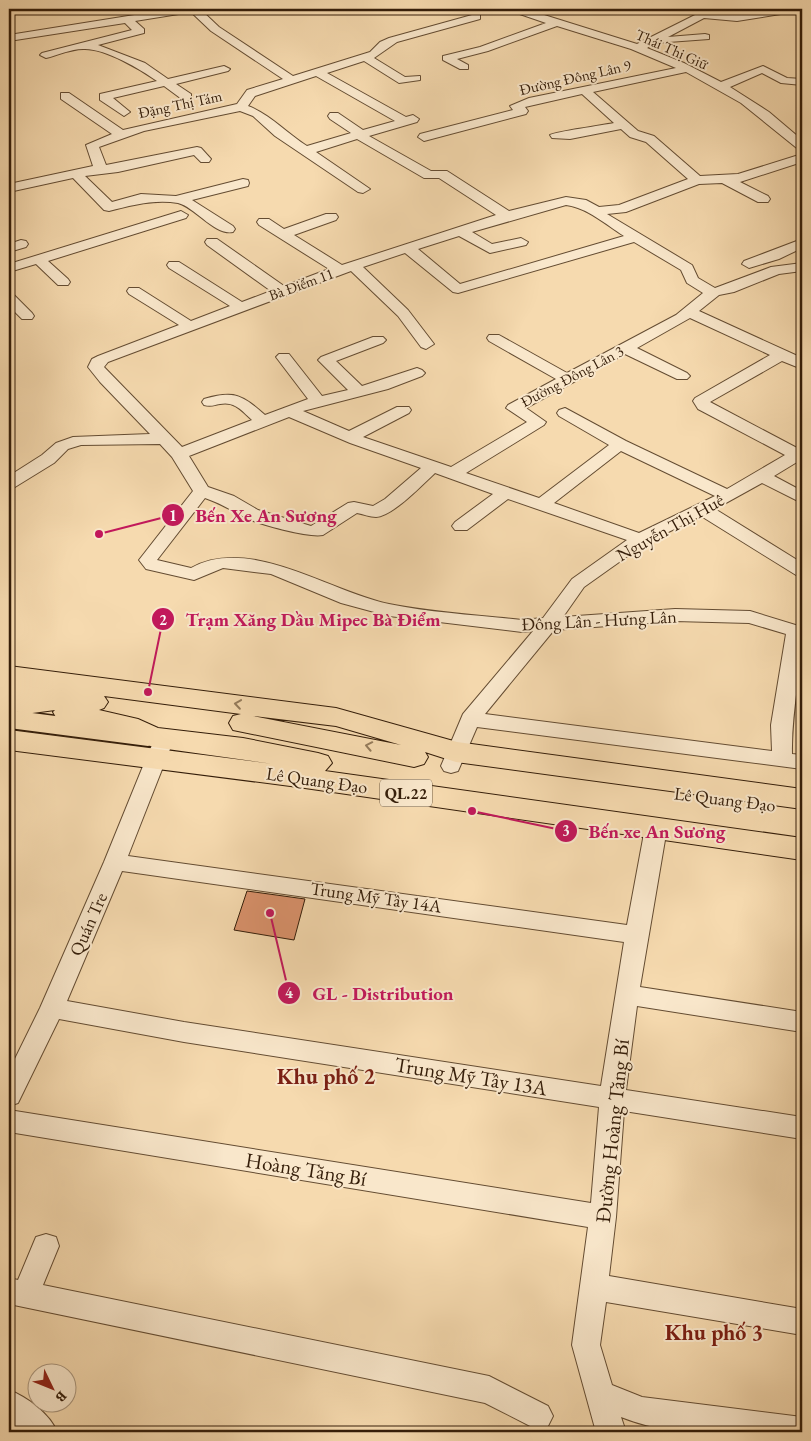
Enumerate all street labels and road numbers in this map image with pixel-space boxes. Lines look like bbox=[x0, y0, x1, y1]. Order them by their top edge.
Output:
street label: Thái Thị Giữ bbox=[633, 24, 712, 74]
street label: Đường Đông Lân 9 bbox=[517, 55, 633, 99]
street label: Đặng Thị Tám bbox=[136, 86, 224, 122]
street label: Bà Điểm 11 bbox=[266, 263, 336, 305]
street label: Đường Đông Lân 3 bbox=[517, 341, 627, 411]
street label: Nguyễn Thị Huê bbox=[612, 488, 728, 566]
street label: Đông Lân - Hưng Lân bbox=[521, 604, 678, 636]
street label: Lê Quang Đạo bbox=[265, 762, 369, 799]
road number: QL.22 bbox=[380, 780, 432, 806]
street label: Lê Quang Đạo bbox=[673, 781, 777, 817]
street label: Trung Mỹ Tây 14A bbox=[309, 876, 444, 918]
street label: Quán Tre bbox=[64, 889, 112, 959]
street label: Đường Hoàng Tăng Bí bbox=[589, 1037, 635, 1224]
street label: Trung Mỹ Tây 13A bbox=[393, 1051, 550, 1101]
street label: Hoàng Tăng Bí bbox=[244, 1146, 369, 1192]

